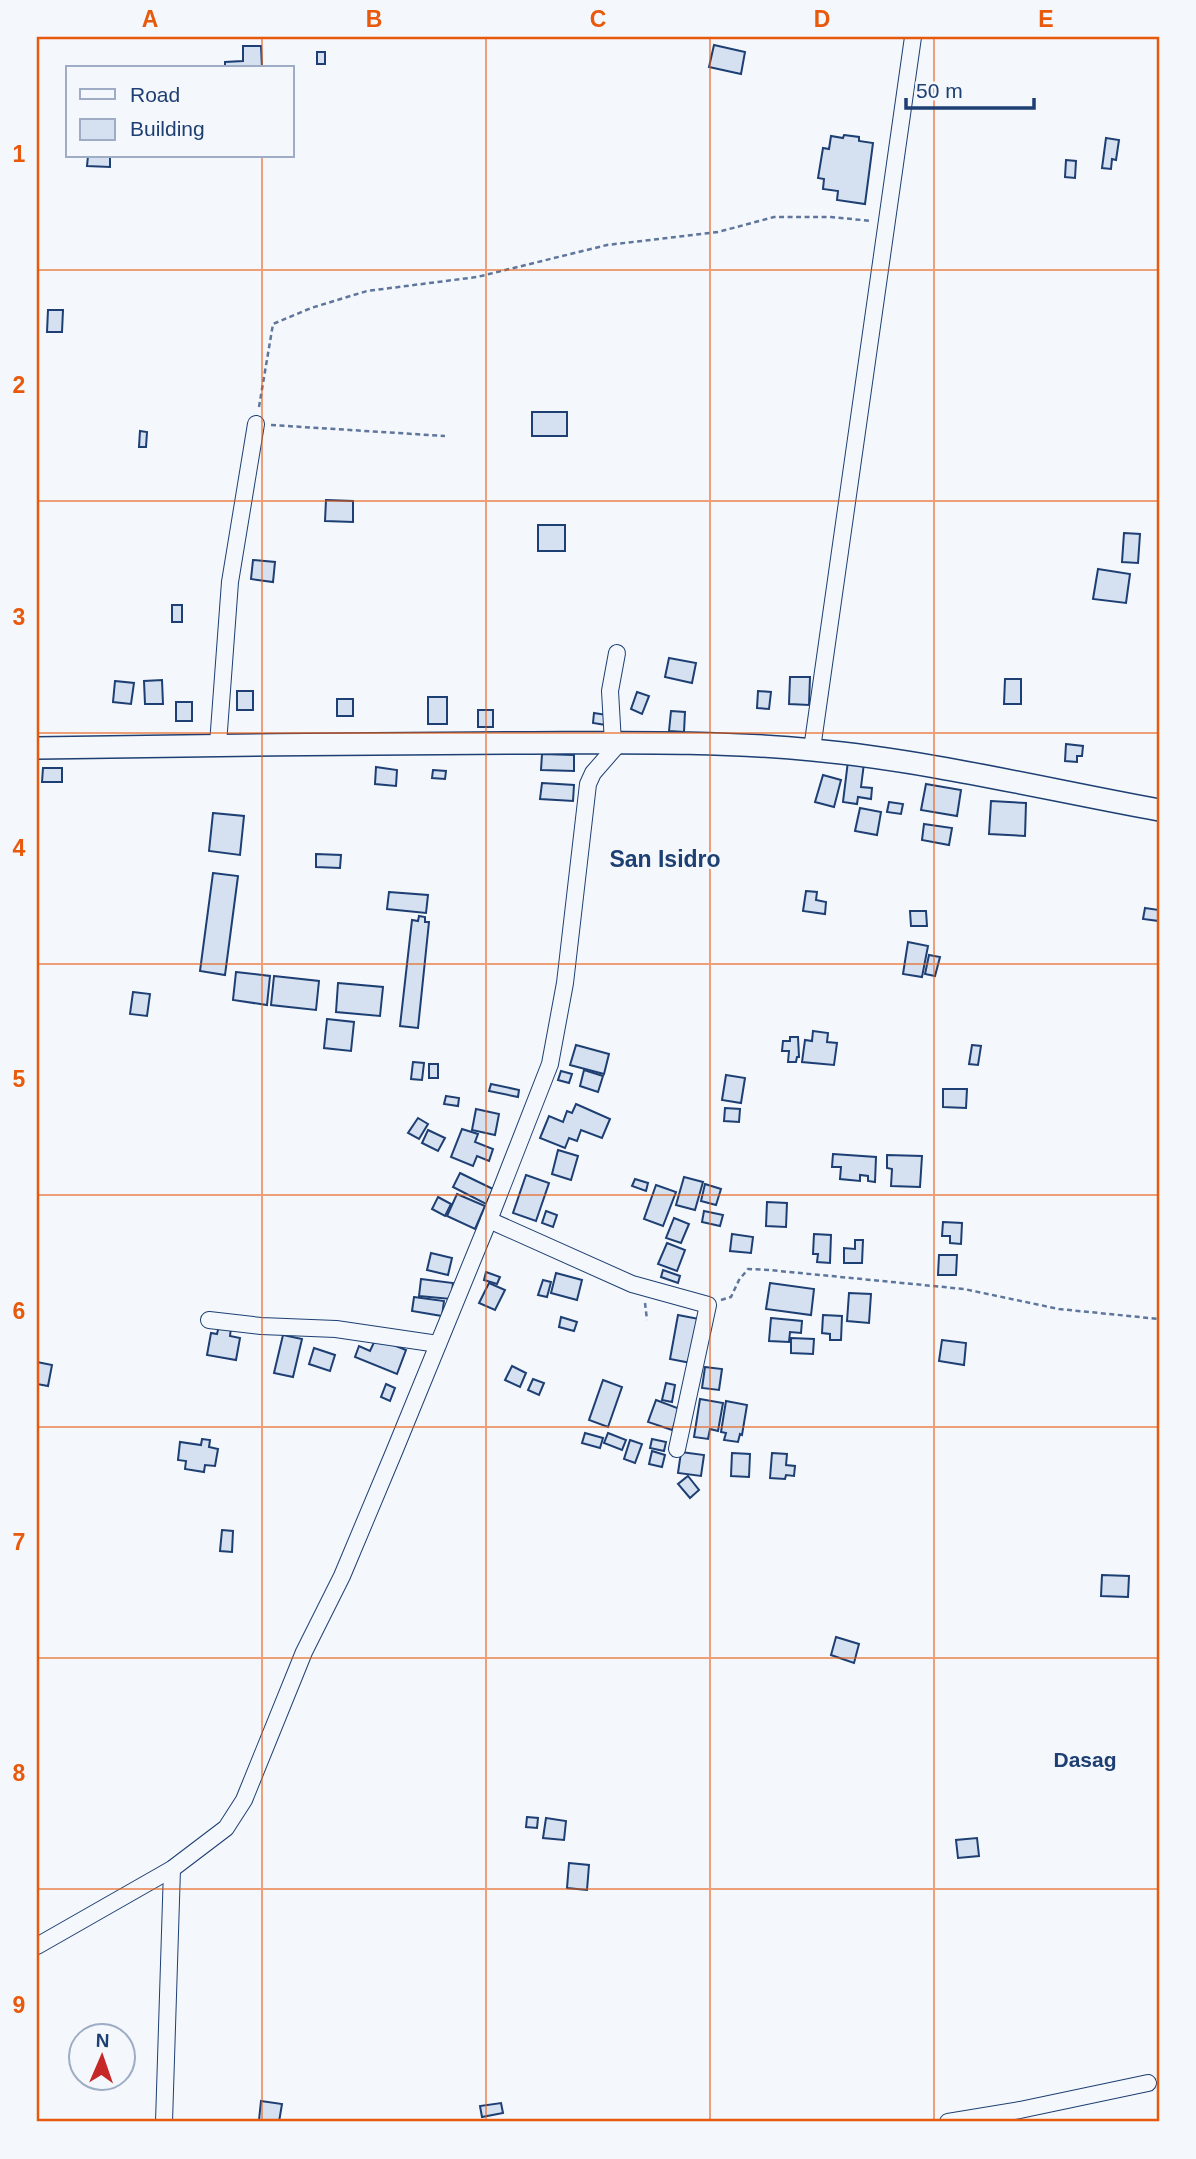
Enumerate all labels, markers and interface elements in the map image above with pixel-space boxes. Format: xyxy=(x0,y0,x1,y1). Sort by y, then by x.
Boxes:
text: A xyxy=(142,6,158,32)
text: B xyxy=(366,6,382,32)
text: C xyxy=(590,6,606,32)
text: D xyxy=(814,6,830,32)
text: E xyxy=(1038,6,1054,32)
legend xyxy=(66,66,294,158)
scale bar xyxy=(906,66,1033,110)
text: 50 m xyxy=(916,79,963,102)
text: Road xyxy=(130,83,180,106)
text: Building xyxy=(130,117,205,140)
text: 1 xyxy=(13,141,26,167)
text: 2 xyxy=(13,372,25,398)
text: 3 xyxy=(13,604,25,630)
text: 4 xyxy=(13,835,26,861)
district label: San Isidro xyxy=(609,846,721,872)
text: 5 xyxy=(13,1066,26,1092)
text: 6 xyxy=(13,1298,25,1324)
text: 7 xyxy=(13,1529,25,1555)
district label: Dasag xyxy=(1053,1748,1117,1771)
text: 8 xyxy=(13,1760,26,1786)
text: 9 xyxy=(13,1992,25,2018)
north arrow xyxy=(66,2022,136,2092)
text: N xyxy=(95,2030,110,2051)

